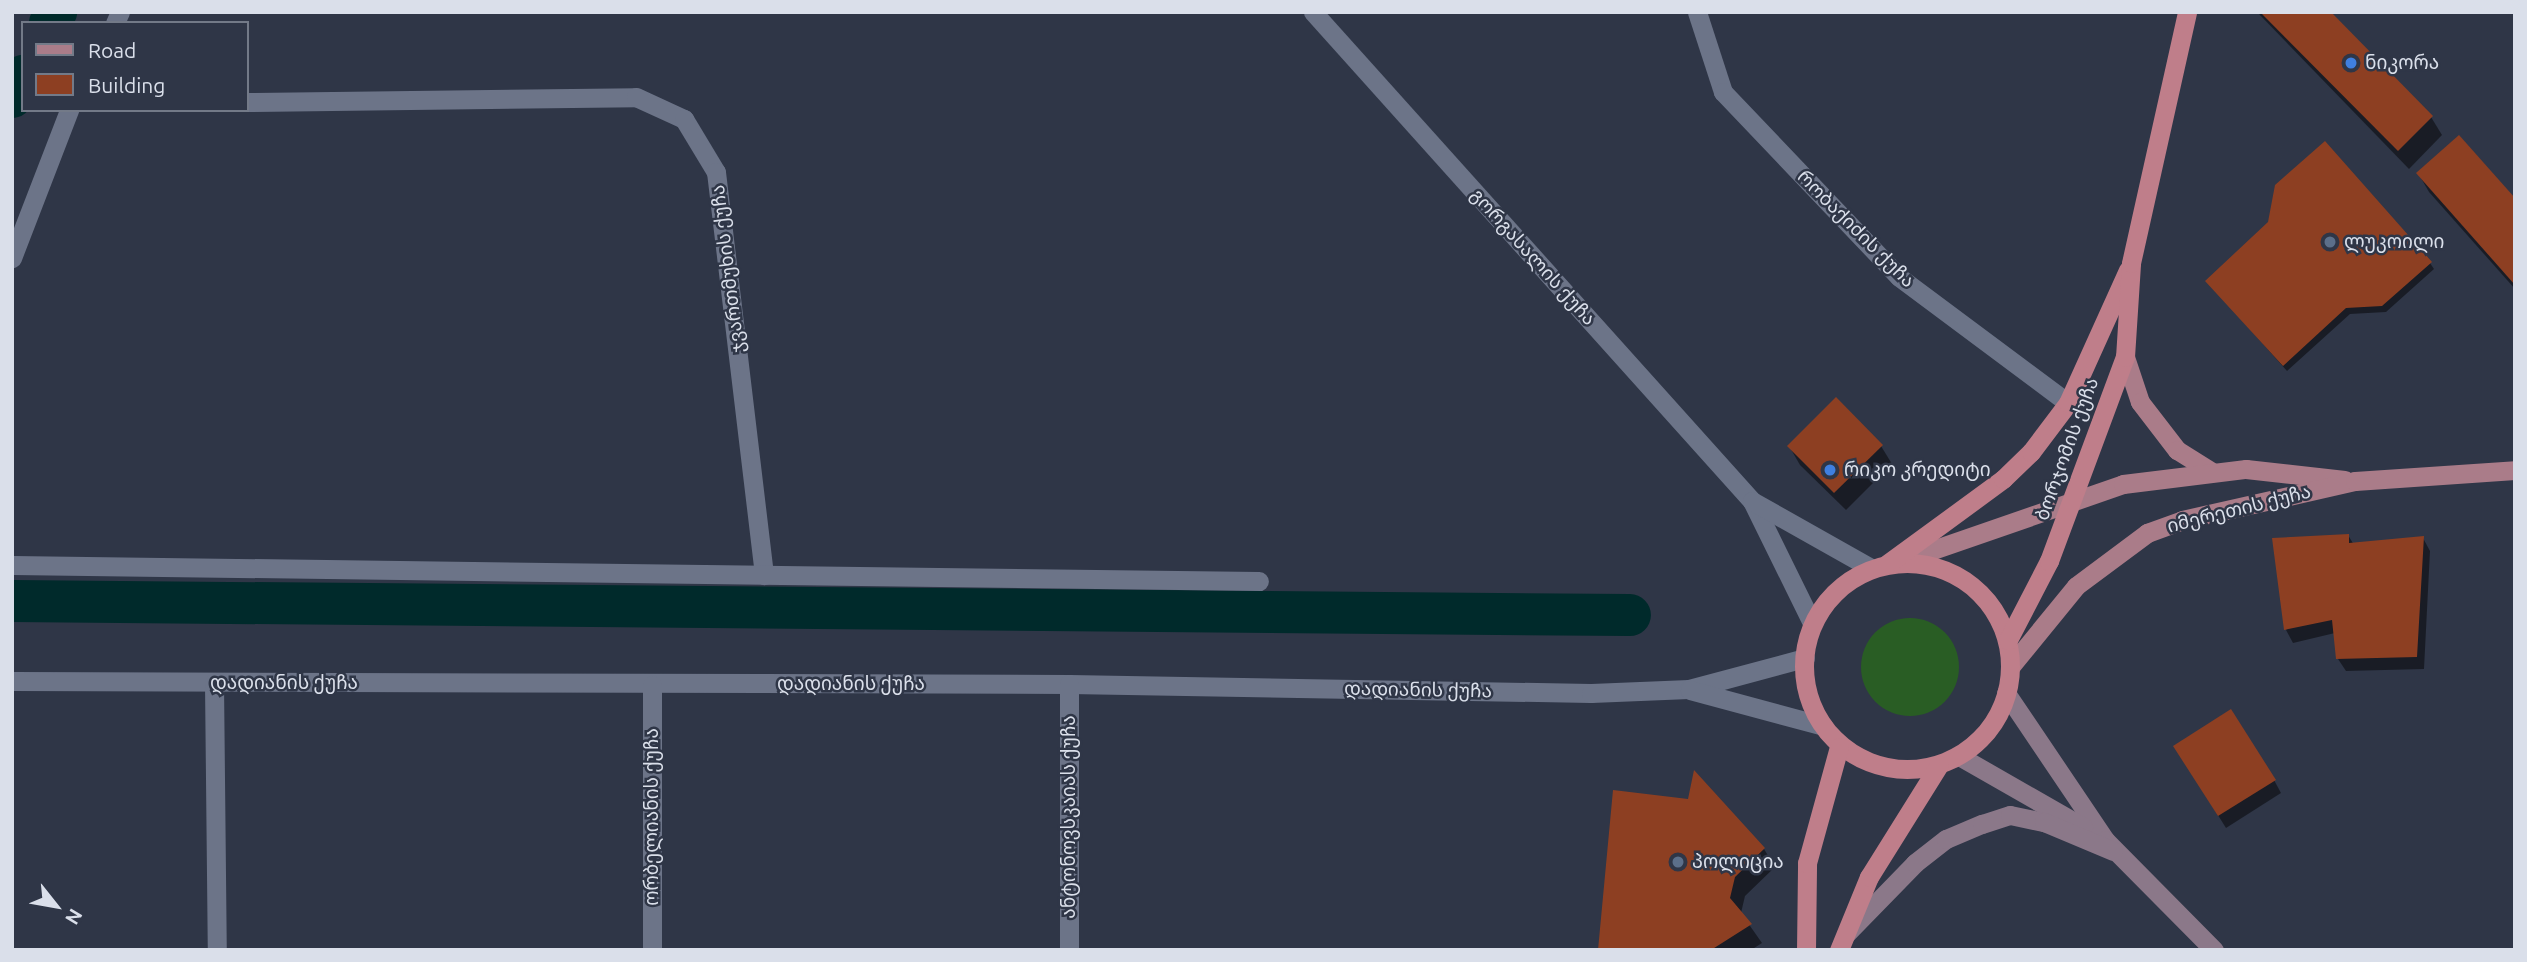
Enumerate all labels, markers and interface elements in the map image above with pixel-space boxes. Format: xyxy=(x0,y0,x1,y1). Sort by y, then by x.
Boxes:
legend xyxy=(21,21,248,112)
text: Road xyxy=(88,38,136,62)
place label: ნიკორა xyxy=(2365,52,2439,74)
marker: ნიკორა xyxy=(2343,55,2359,71)
text: Building xyxy=(88,73,165,97)
street label: რობაქიძის ქუჩა xyxy=(1793,166,1919,292)
street label: ჯვართმუხის ქუჩა xyxy=(706,184,750,354)
street label: გორგასალის ქუჩა xyxy=(1466,184,1600,330)
place label: ლუკოილი xyxy=(2344,231,2445,253)
marker: ლუკოილი xyxy=(2322,234,2338,250)
street label: ბორჯომის ქუჩა xyxy=(2031,374,2103,524)
place label: რიკო კრედიტი xyxy=(1844,459,1991,481)
marker: რიკო კრედიტი xyxy=(1822,462,1838,478)
street label: იმერეთის ქუჩა xyxy=(2165,480,2313,538)
street label: დადიანის ქუჩა xyxy=(210,672,358,694)
street label: დადიანის ქუჩა xyxy=(777,673,925,695)
street label: დადიანის ქუჩა xyxy=(1344,677,1492,703)
street label: ანტონოვსკაიას ქუჩა xyxy=(1058,715,1080,919)
street label: ორბელიანის ქუჩა xyxy=(641,728,663,906)
place label: პოლიცია xyxy=(1692,851,1784,873)
marker: პოლიცია xyxy=(1670,854,1686,870)
north arrow xyxy=(21,871,91,941)
text: N xyxy=(61,905,87,929)

